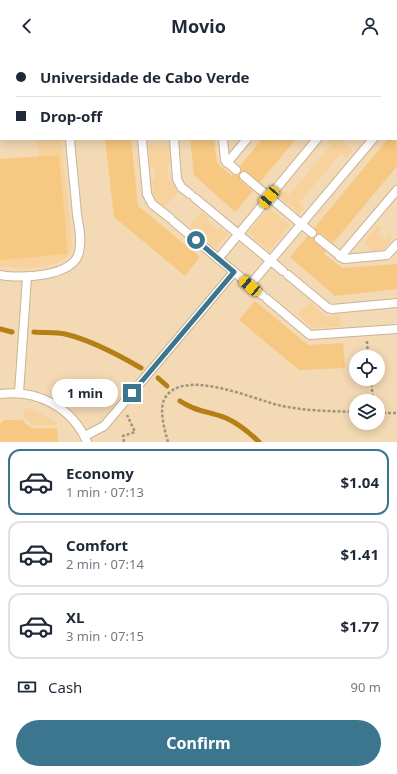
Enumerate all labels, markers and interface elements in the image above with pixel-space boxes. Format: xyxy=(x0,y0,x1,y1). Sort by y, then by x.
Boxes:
text: Movio xyxy=(171,14,226,38)
icon: back xyxy=(16,15,38,37)
icon: person xyxy=(359,15,381,37)
text: Universidade de Cabo Verde xyxy=(40,67,250,87)
text: Drop-off xyxy=(40,106,102,126)
car xyxy=(257,184,281,210)
route start xyxy=(187,231,205,249)
car xyxy=(237,274,263,298)
map controls xyxy=(349,350,385,430)
button: locate xyxy=(349,350,385,386)
callout: 1 min xyxy=(52,379,118,407)
text: 1 min xyxy=(67,384,103,402)
route end xyxy=(123,384,141,402)
button: layers xyxy=(349,394,385,430)
text: Economy xyxy=(66,463,134,483)
icon: car xyxy=(18,464,54,500)
text: $1.04 xyxy=(340,472,379,492)
text: 1 min · 07:13 xyxy=(66,483,144,501)
text: Comfort xyxy=(66,535,128,555)
icon: car xyxy=(18,536,54,572)
text: $1.41 xyxy=(340,544,379,564)
text: 2 min · 07:14 xyxy=(66,555,144,573)
text: XL xyxy=(66,607,84,627)
icon: car xyxy=(18,608,54,644)
text: $1.77 xyxy=(340,616,379,636)
text: 3 min · 07:15 xyxy=(66,627,144,645)
icon: cash xyxy=(16,676,38,698)
text: Cash xyxy=(48,677,82,697)
text: 90 m xyxy=(351,678,381,696)
button: Confirm xyxy=(16,720,381,766)

